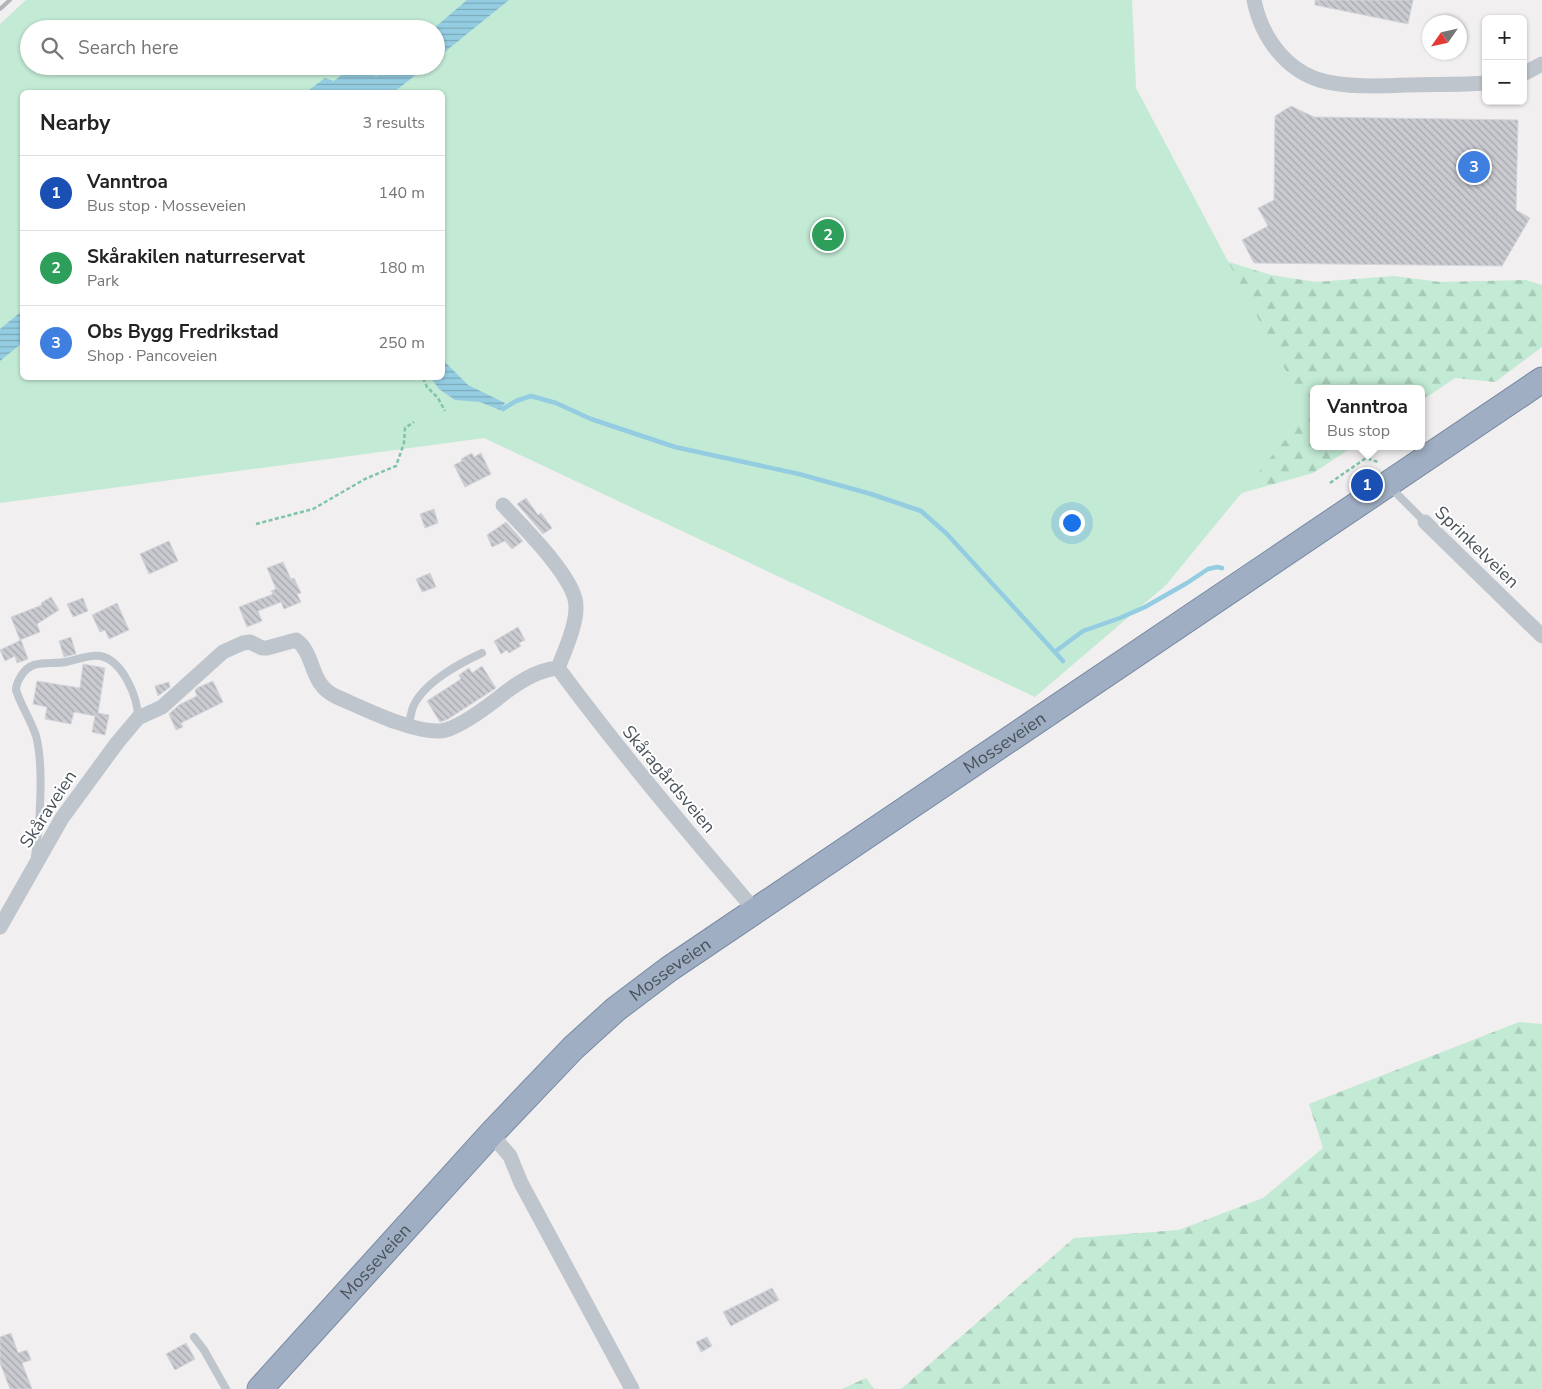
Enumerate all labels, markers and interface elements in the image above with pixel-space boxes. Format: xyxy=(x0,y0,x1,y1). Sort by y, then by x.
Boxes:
north arrow xyxy=(1422,15,1467,60)
map controls xyxy=(1482,15,1527,105)
button: + xyxy=(1482,15,1527,60)
search box xyxy=(20,20,445,75)
icon: search xyxy=(38,34,66,62)
text: Search here xyxy=(78,35,179,61)
button: − xyxy=(1482,60,1527,105)
text: Nearby xyxy=(40,109,110,137)
text: 3 results xyxy=(363,112,425,134)
pin: 3 xyxy=(1458,148,1490,186)
text: Vanntroa xyxy=(87,169,168,195)
text: 1 xyxy=(51,182,61,204)
text: 140 m xyxy=(378,182,425,204)
text: Bus stop · Mosseveien xyxy=(87,195,246,217)
pin: 2 xyxy=(812,216,844,254)
text: Skårakilen naturreservat xyxy=(87,244,305,270)
text: 2 xyxy=(51,257,61,279)
text: 180 m xyxy=(378,257,425,279)
text: Park xyxy=(87,270,119,292)
text: Obs Bygg Fredrikstad xyxy=(87,319,279,345)
text: 3 xyxy=(51,332,61,354)
text: 250 m xyxy=(378,332,425,354)
text: Shop · Pancoveien xyxy=(87,345,217,367)
popup xyxy=(1310,385,1425,450)
text: Vanntroa xyxy=(1327,394,1408,420)
text: Bus stop xyxy=(1327,420,1390,442)
pin: 1 xyxy=(1351,466,1383,504)
street label: Sprinkelveien xyxy=(1430,501,1524,593)
your location xyxy=(1059,510,1085,536)
street label: Mosseveien xyxy=(958,706,1051,779)
street label: Skåragårdsveien xyxy=(617,720,721,838)
street label: Skåraveien xyxy=(14,766,82,852)
street label: Mosseveien xyxy=(624,932,716,1007)
street label: Mosseveien xyxy=(335,1218,416,1305)

